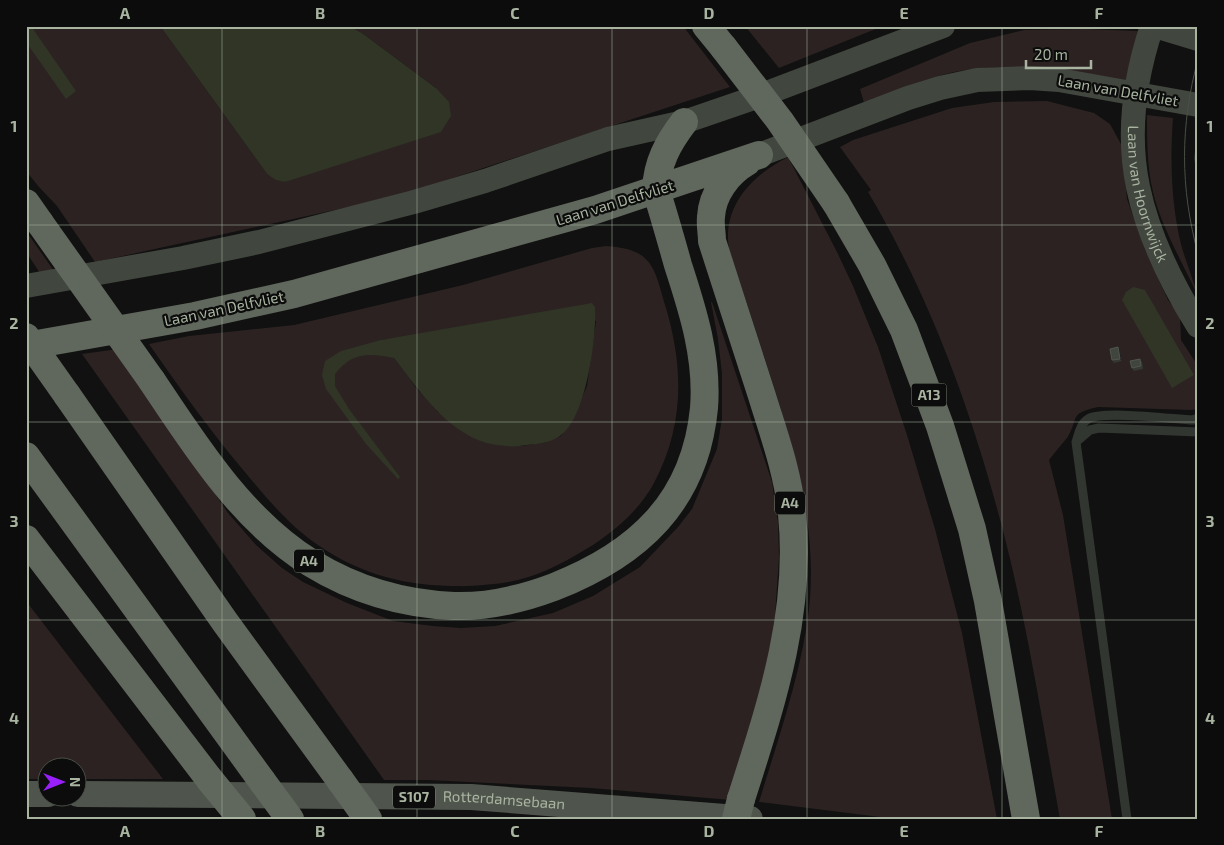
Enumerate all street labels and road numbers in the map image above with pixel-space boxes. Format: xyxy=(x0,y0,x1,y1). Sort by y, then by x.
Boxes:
street label: Laan van Delfvliet xyxy=(1056,71,1180,110)
street label: Laan van Hoornwijck xyxy=(1125,125,1173,265)
street label: Laan van Delfvliet xyxy=(554,176,676,228)
street label: Laan van Delfvliet xyxy=(162,286,286,330)
road number: A13 xyxy=(912,384,946,406)
road number: A4 xyxy=(775,492,805,514)
road number: A4 xyxy=(294,550,324,572)
road number: S107 xyxy=(393,786,435,809)
street label: Rotterdamsebaan xyxy=(443,787,566,812)

